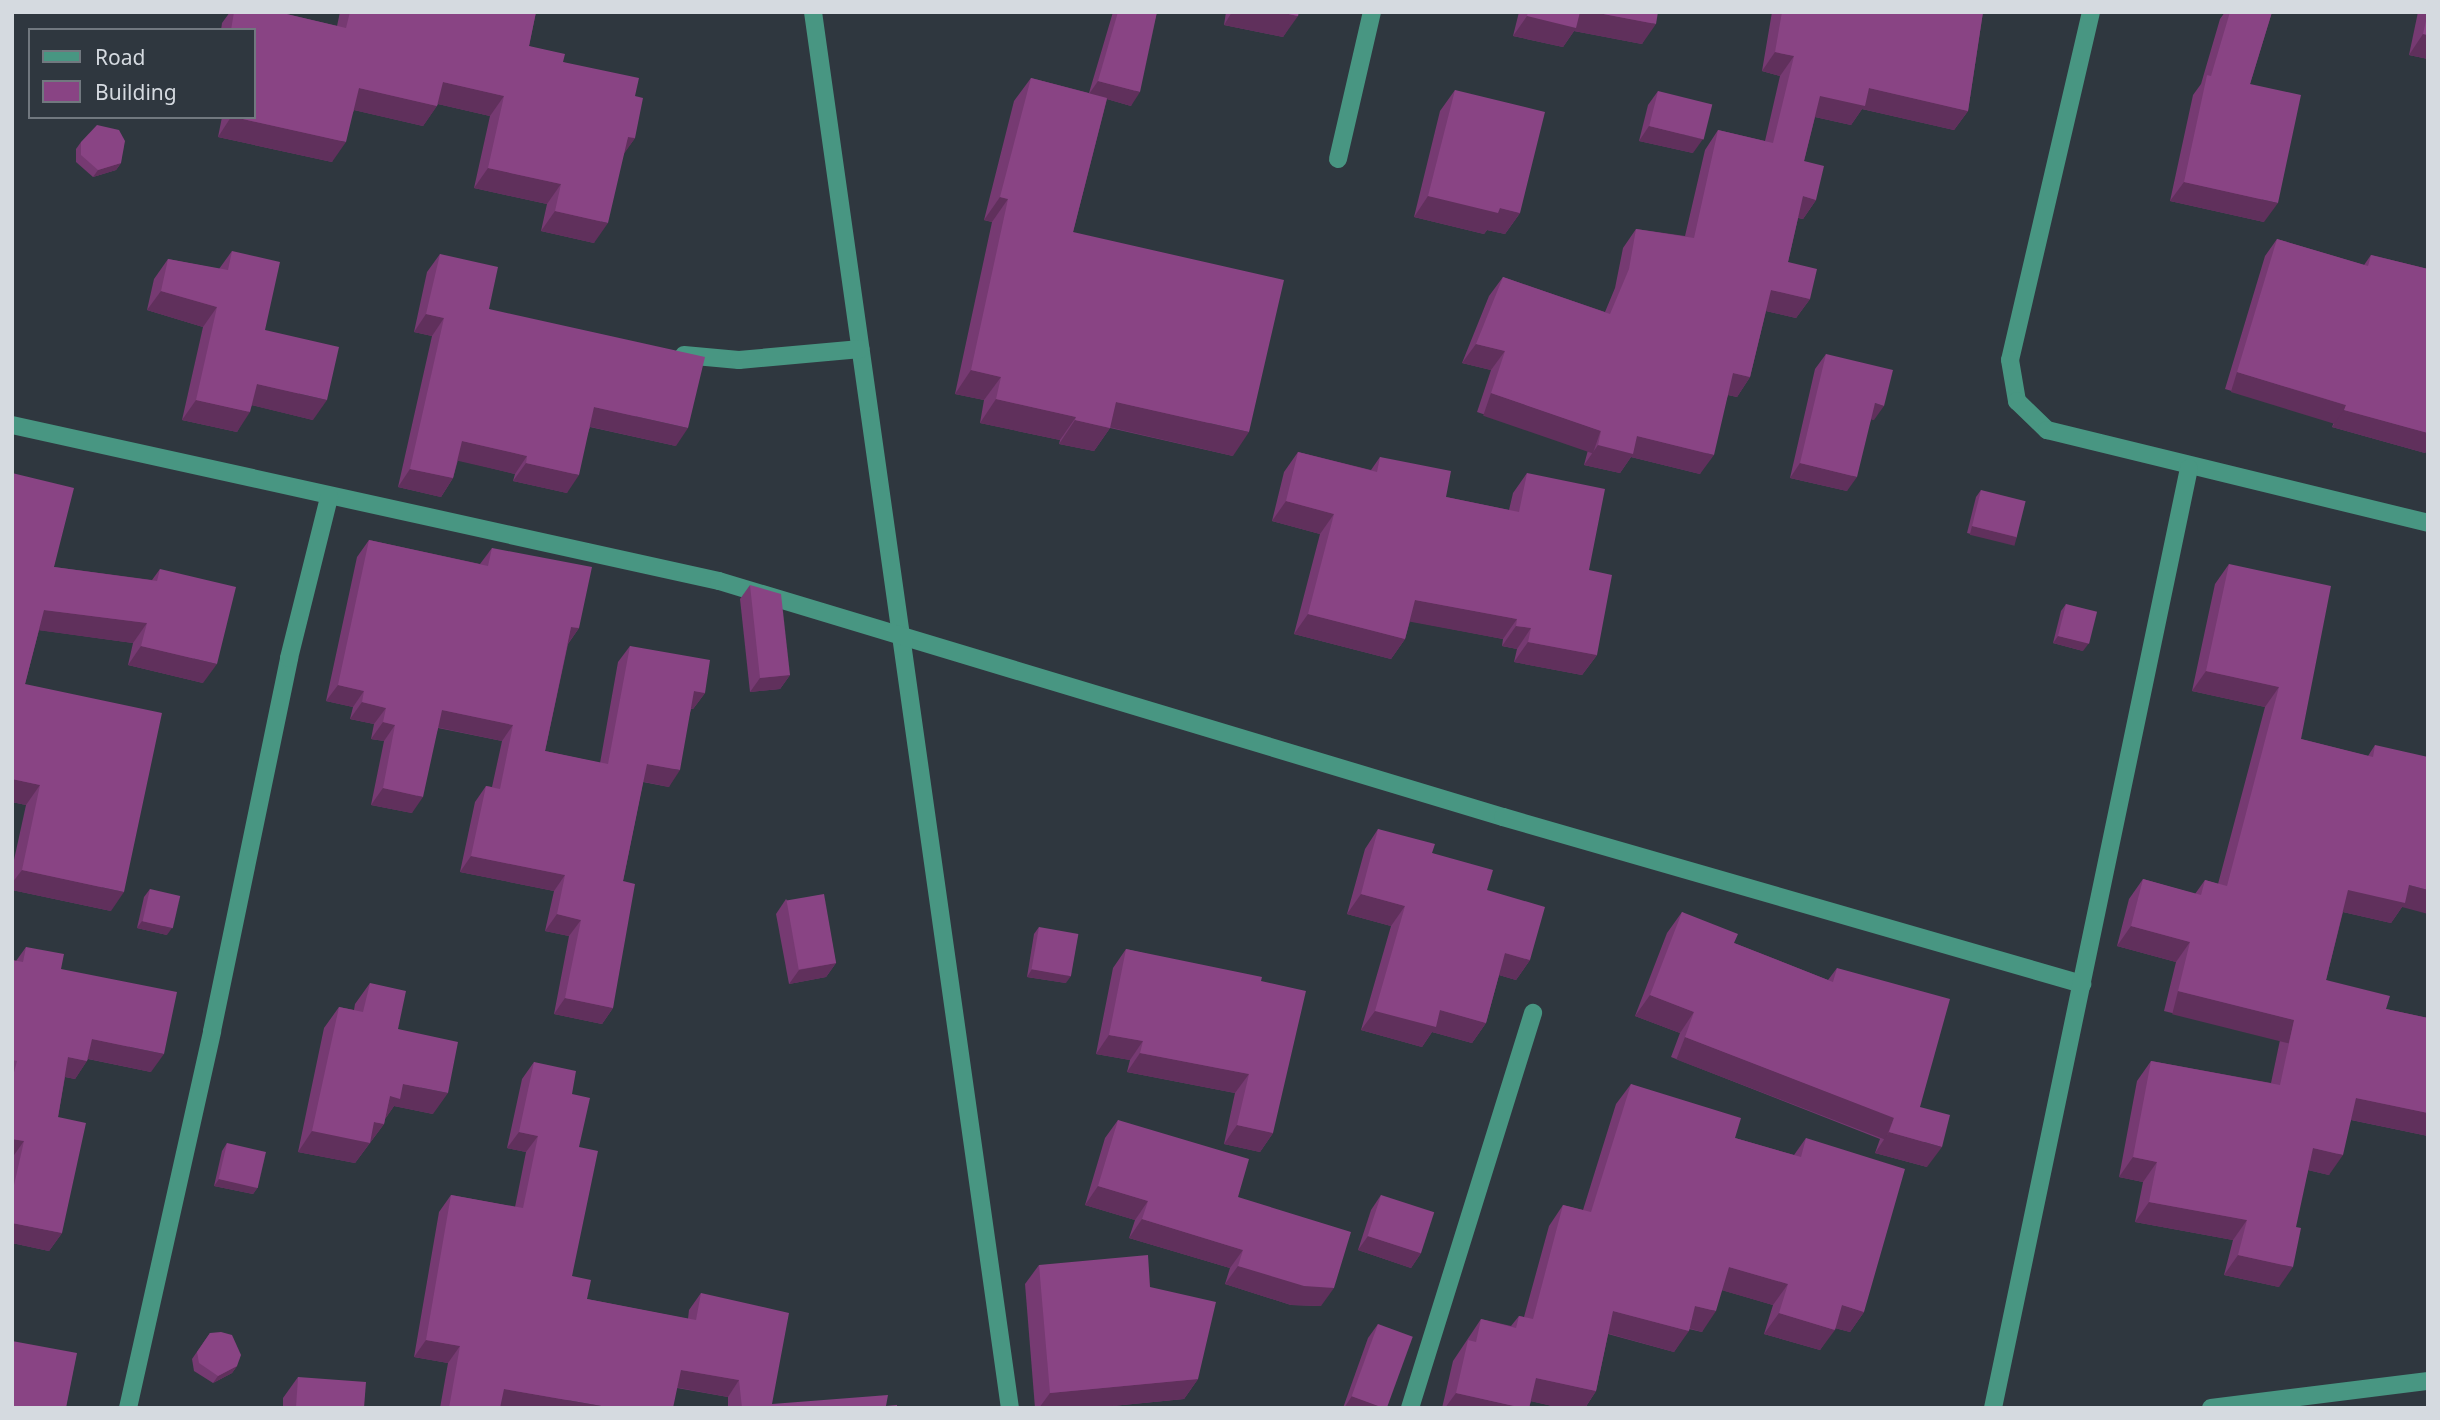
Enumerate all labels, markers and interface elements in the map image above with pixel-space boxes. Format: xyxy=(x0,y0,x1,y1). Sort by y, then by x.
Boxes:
legend xyxy=(28,28,256,119)
text: Road xyxy=(95,43,145,71)
text: Building xyxy=(95,78,177,106)

